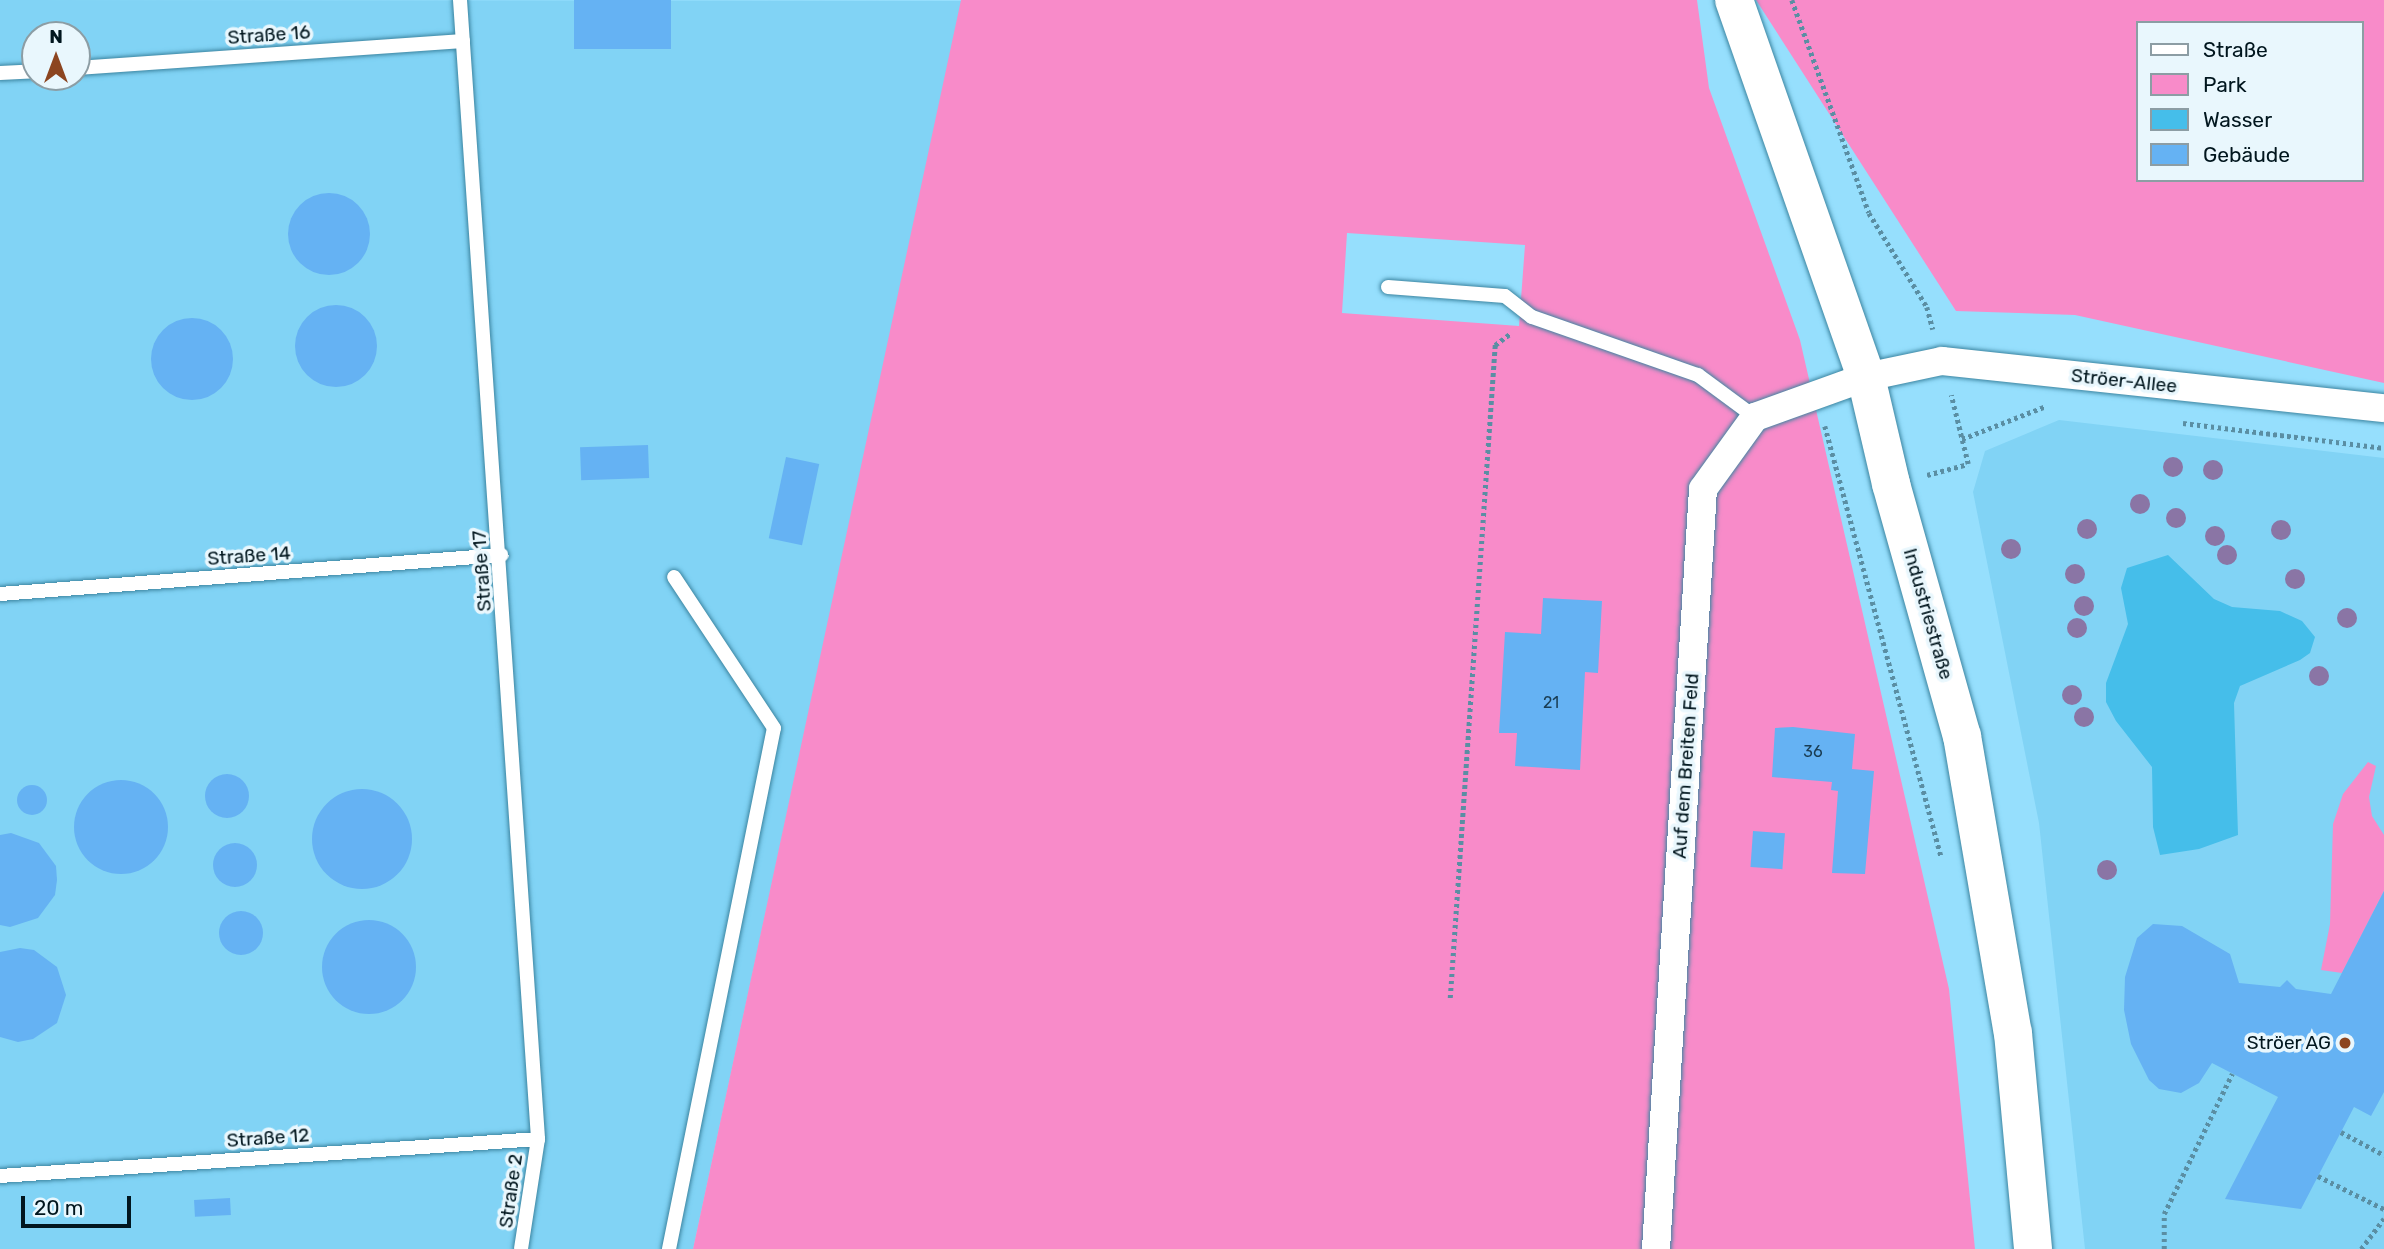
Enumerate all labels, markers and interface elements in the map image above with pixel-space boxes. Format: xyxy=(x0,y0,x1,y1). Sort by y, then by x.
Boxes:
north arrow xyxy=(21,21,91,91)
street label: Straße 16 xyxy=(227,21,311,49)
legend xyxy=(2136,21,2363,182)
text: N xyxy=(49,25,63,48)
text: Straße xyxy=(2203,37,2268,62)
text: Park xyxy=(2203,72,2247,97)
text: Wasser xyxy=(2203,107,2272,132)
text: Gebäude xyxy=(2203,142,2290,167)
street label: Ströer-Allee xyxy=(2070,364,2178,398)
street label: Straße 17 xyxy=(468,530,496,612)
street label: Straße 14 xyxy=(207,542,291,570)
street label: Industriestraße xyxy=(1898,546,1958,682)
street label: Auf dem Breiten Feld xyxy=(1668,672,1704,860)
house number: 21 xyxy=(1543,693,1559,713)
house number: 36 xyxy=(1803,742,1823,762)
place label: Ströer AG xyxy=(2246,1032,2331,1054)
marker: Ströer AG xyxy=(2337,1035,2353,1051)
street label: Straße 12 xyxy=(226,1124,310,1152)
street label: Straße 2 xyxy=(495,1153,527,1229)
scale bar xyxy=(24,1182,135,1226)
text: 20 m xyxy=(34,1195,83,1220)

